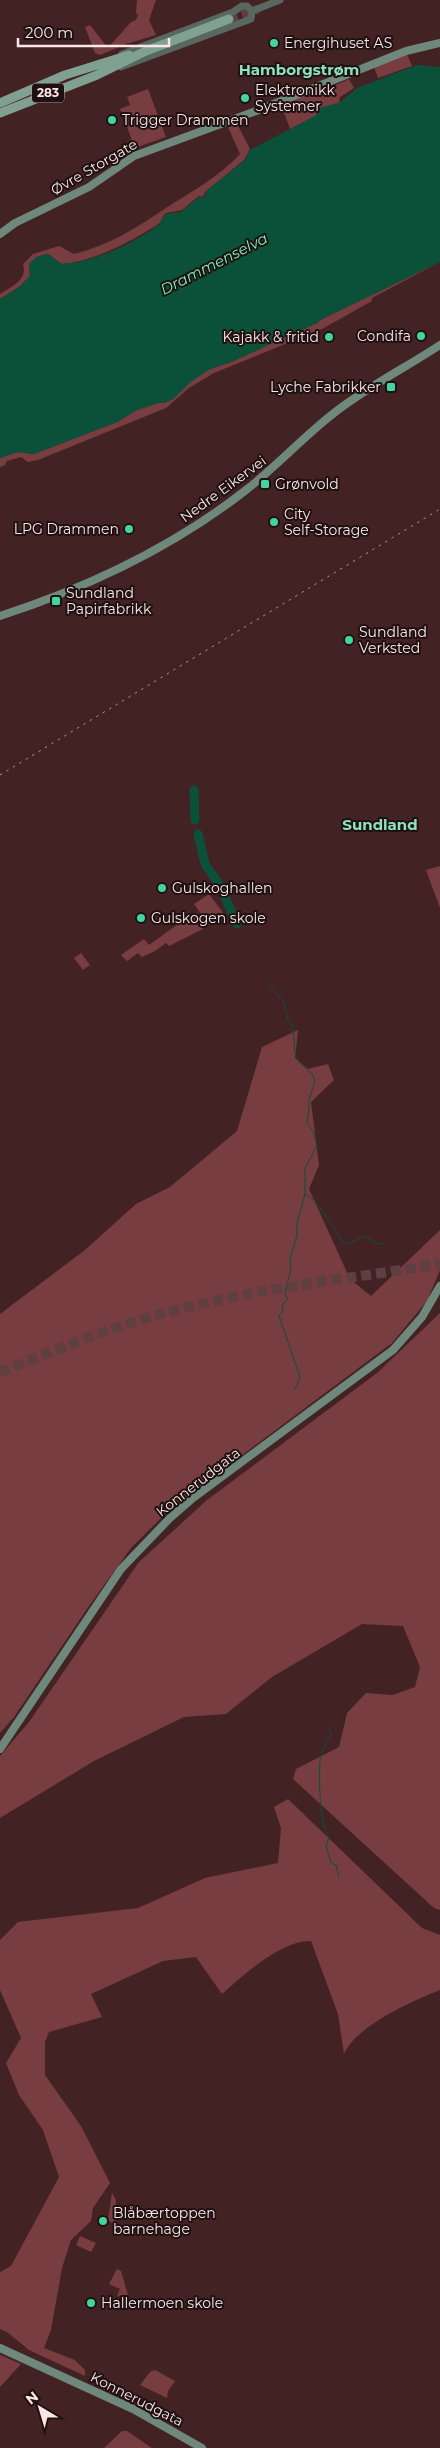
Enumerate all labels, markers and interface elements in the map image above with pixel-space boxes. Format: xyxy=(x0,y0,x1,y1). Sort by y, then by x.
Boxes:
scale bar xyxy=(18,15,169,47)
text: 200 m xyxy=(25,23,73,42)
place label: Energihuset AS xyxy=(284,34,392,52)
marker: Energihuset AS xyxy=(268,37,280,49)
district label: Hamborgstrøm xyxy=(239,60,359,79)
place label: Elektronikk Systemer xyxy=(255,81,335,115)
road number: 283 xyxy=(32,84,64,102)
marker: Elektronikk Systemer xyxy=(239,92,251,104)
place label: Trigger Drammen xyxy=(122,111,249,129)
marker: Trigger Drammen xyxy=(106,114,118,126)
street label: Øvre Storgate xyxy=(48,135,140,199)
water label: Drammenselva xyxy=(157,228,271,299)
place label: Condifa xyxy=(357,327,411,345)
place label: Kajakk & fritid xyxy=(223,328,319,346)
marker: Condifa xyxy=(415,330,427,342)
marker: Kajakk & fritid xyxy=(323,331,335,343)
place label: Lyche Fabrikker xyxy=(270,378,381,396)
marker: Lyche Fabrikker xyxy=(385,381,397,393)
street label: Nedre Eikervei xyxy=(176,452,270,526)
place label: Grønvold xyxy=(275,475,339,493)
marker: Grønvold xyxy=(259,478,271,490)
place label: City Self-Storage xyxy=(284,505,369,539)
marker: City Self-Storage xyxy=(268,516,280,528)
place label: LPG Drammen xyxy=(14,520,119,538)
marker: LPG Drammen xyxy=(123,523,135,535)
place label: Sundland Papirfabrikk xyxy=(66,584,152,618)
marker: Sundland Papirfabrikk xyxy=(50,595,62,607)
place label: Sundland Verksted xyxy=(359,623,427,657)
marker: Sundland Verksted xyxy=(343,634,355,646)
district label: Sundland xyxy=(342,815,418,834)
place label: Gulskoghallen xyxy=(172,879,272,897)
marker: Gulskoghallen xyxy=(156,882,168,894)
place label: Gulskogen skole xyxy=(151,909,266,927)
marker: Gulskogen skole xyxy=(135,912,147,924)
street label: Konnerudgata xyxy=(152,1444,244,1520)
place label: Blåbærtoppen barnehage xyxy=(113,2204,216,2238)
marker: Blåbærtoppen barnehage xyxy=(97,2215,109,2227)
place label: Hallermoen skole xyxy=(101,2294,223,2312)
marker: Hallermoen skole xyxy=(85,2297,97,2309)
street label: Konnerudgata xyxy=(88,2368,186,2430)
north arrow xyxy=(15,2383,65,2433)
text: N xyxy=(22,2387,42,2408)

